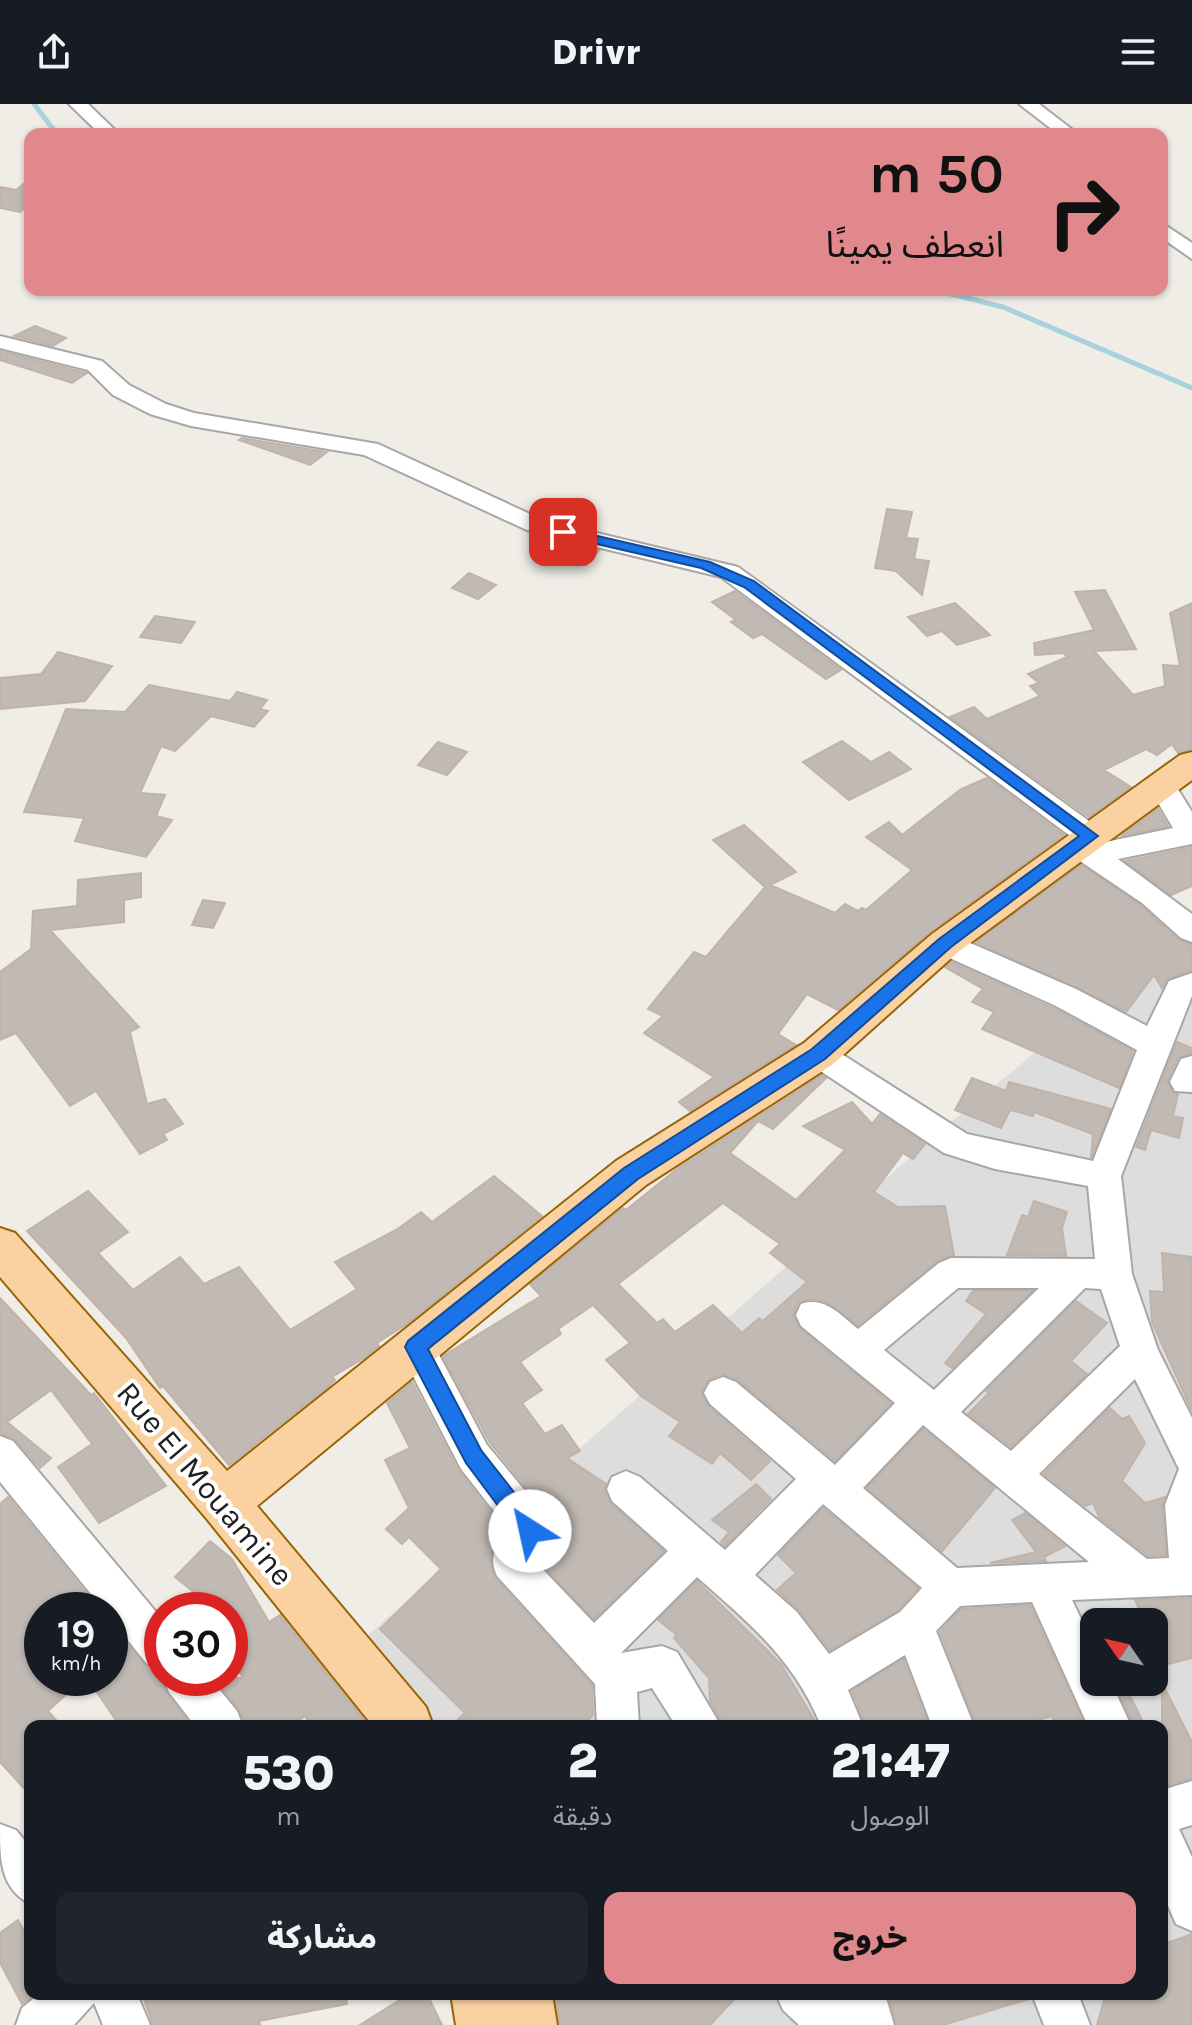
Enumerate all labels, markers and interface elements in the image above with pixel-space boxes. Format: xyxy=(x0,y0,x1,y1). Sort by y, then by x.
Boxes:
icon: share xyxy=(32,30,76,74)
icon: menu xyxy=(1116,30,1160,74)
text: Drivr xyxy=(552,31,640,73)
text: 50 m xyxy=(869,141,1004,206)
icon: right xyxy=(1032,160,1136,264)
text: انعطف يمينًا xyxy=(826,224,1004,266)
pin xyxy=(529,498,597,566)
icon: arrive xyxy=(541,510,585,554)
street label: Rue El Mouamine xyxy=(109,1375,301,1593)
position arrow xyxy=(488,1489,572,1573)
speed limit sign: 30 xyxy=(144,1592,248,1696)
north arrow xyxy=(1080,1608,1168,1696)
map controls xyxy=(1080,1608,1168,1696)
text: 19 xyxy=(57,1610,95,1657)
text: km/h xyxy=(51,1652,101,1675)
text: 2 xyxy=(567,1733,598,1789)
text: 21:47 xyxy=(830,1733,950,1789)
text: 530 xyxy=(242,1745,335,1801)
text: m xyxy=(276,1801,301,1832)
text: دقيقة xyxy=(553,1801,612,1832)
text: الوصول xyxy=(851,1801,930,1832)
button: مشاركة xyxy=(56,1892,588,1984)
button: خروج xyxy=(604,1892,1136,1984)

